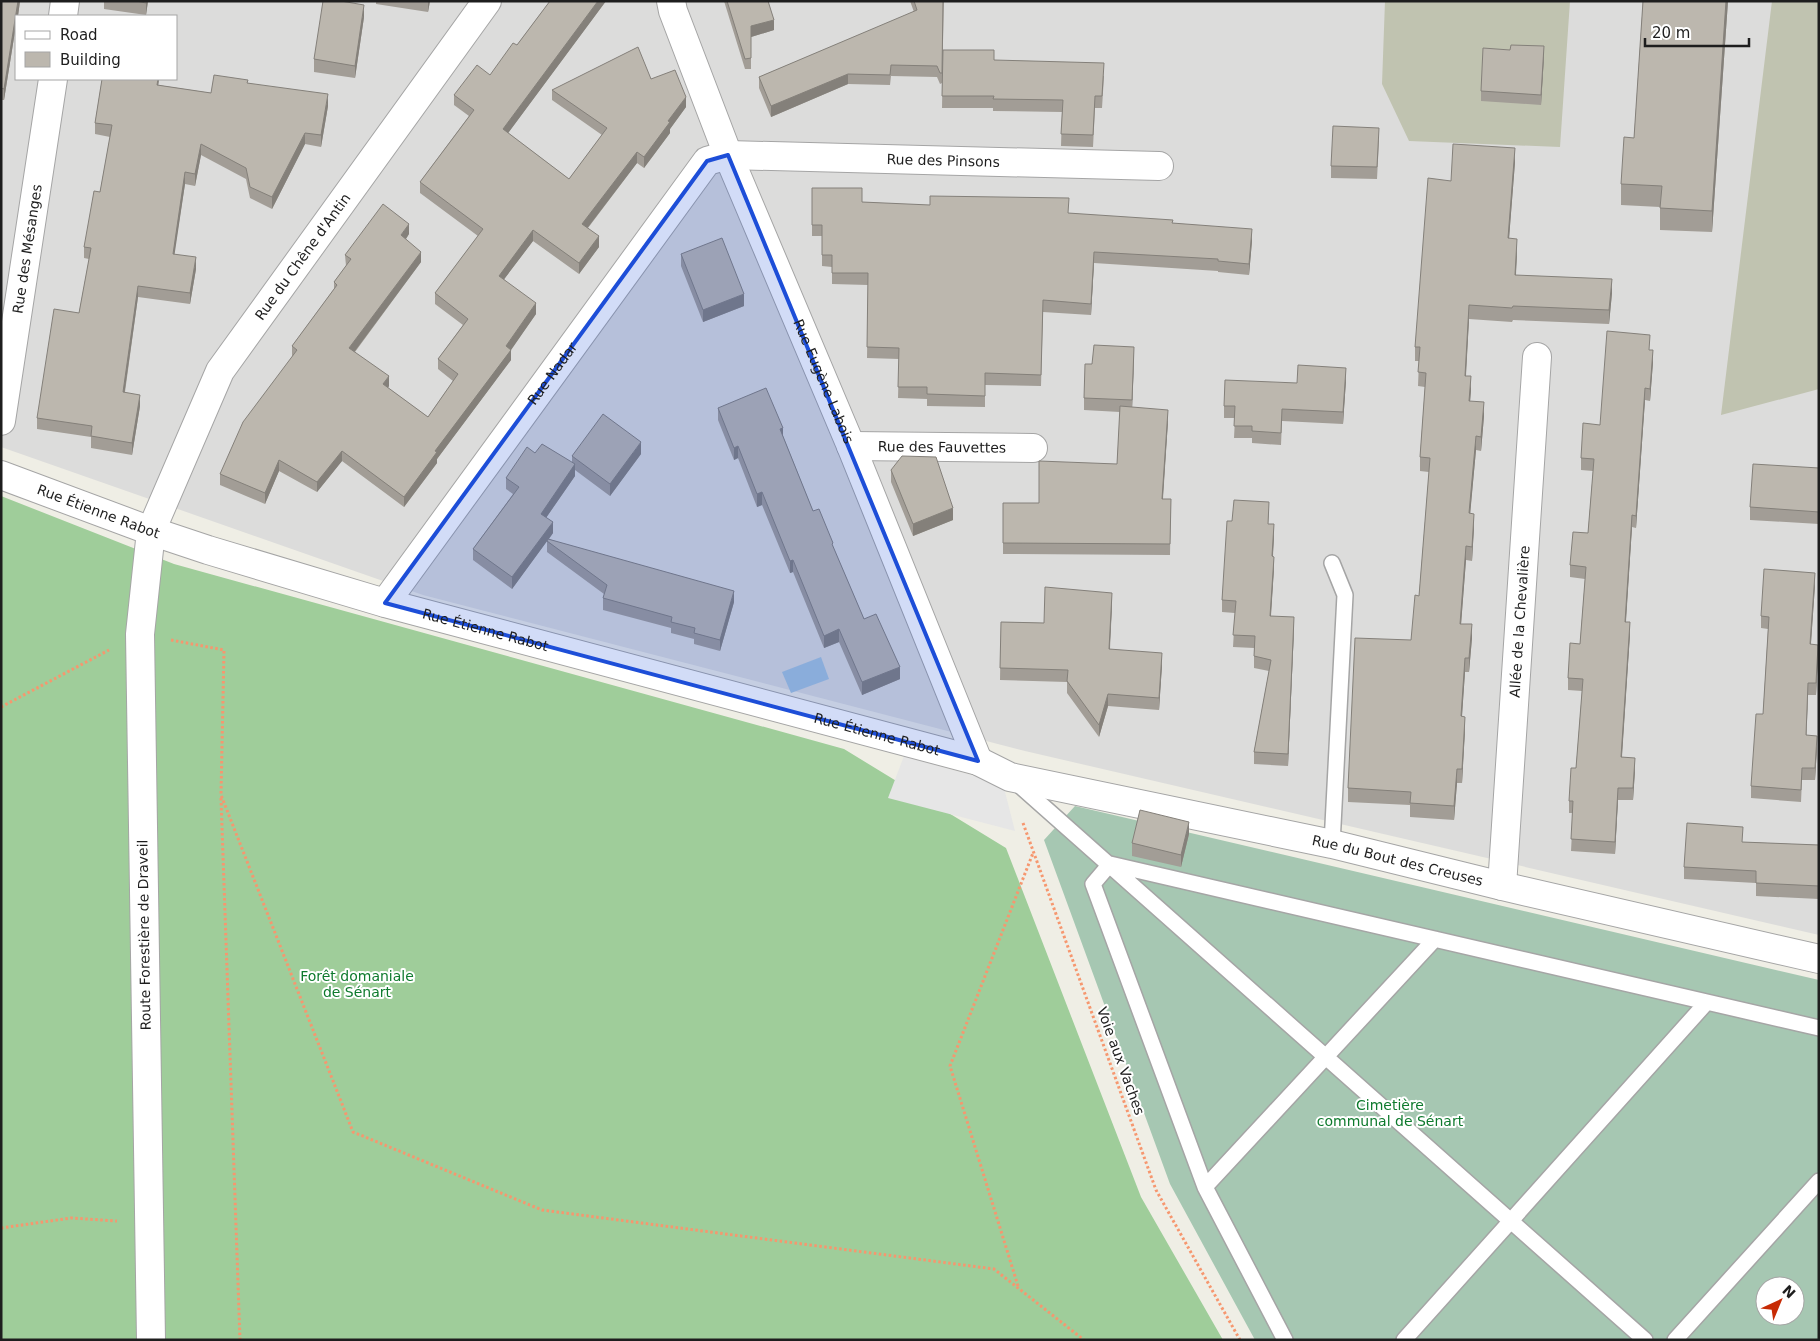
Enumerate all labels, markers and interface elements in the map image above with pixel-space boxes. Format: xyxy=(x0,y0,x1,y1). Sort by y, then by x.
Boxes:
legend xyxy=(15,15,178,80)
scale bar xyxy=(1645,15,1749,47)
text: 20 m xyxy=(1652,24,1690,42)
text: Road xyxy=(60,26,98,44)
text: Building xyxy=(60,51,121,69)
street label: Rue des Pinsons xyxy=(886,151,1000,170)
street label: Rue des Mésanges xyxy=(9,183,45,315)
street label: Rue du Chêne d'Antin xyxy=(252,190,354,323)
street label: Rue Eugène Labois xyxy=(790,317,857,446)
street label: Rue Nadar xyxy=(524,339,580,408)
street label: Rue des Fauvettes xyxy=(878,438,1006,456)
street label: Rue Étienne Rabot xyxy=(35,481,162,542)
street label: Allée de la Chevalière xyxy=(1506,545,1533,698)
street label: Rue Étienne Rabot xyxy=(421,605,551,654)
street label: Rue Étienne Rabot xyxy=(812,710,942,759)
street label: Rue du Bout des Creuses xyxy=(1311,832,1485,889)
street label: Route Forestière de Draveil xyxy=(134,839,154,1031)
park label: Forêt domaniale de Sénart xyxy=(300,968,414,1000)
street label: Voie aux Vaches xyxy=(1094,1005,1148,1117)
park label: Cimetière communal de Sénart xyxy=(1317,1097,1464,1129)
north arrow xyxy=(1755,1276,1805,1326)
text: N xyxy=(1779,1282,1799,1301)

